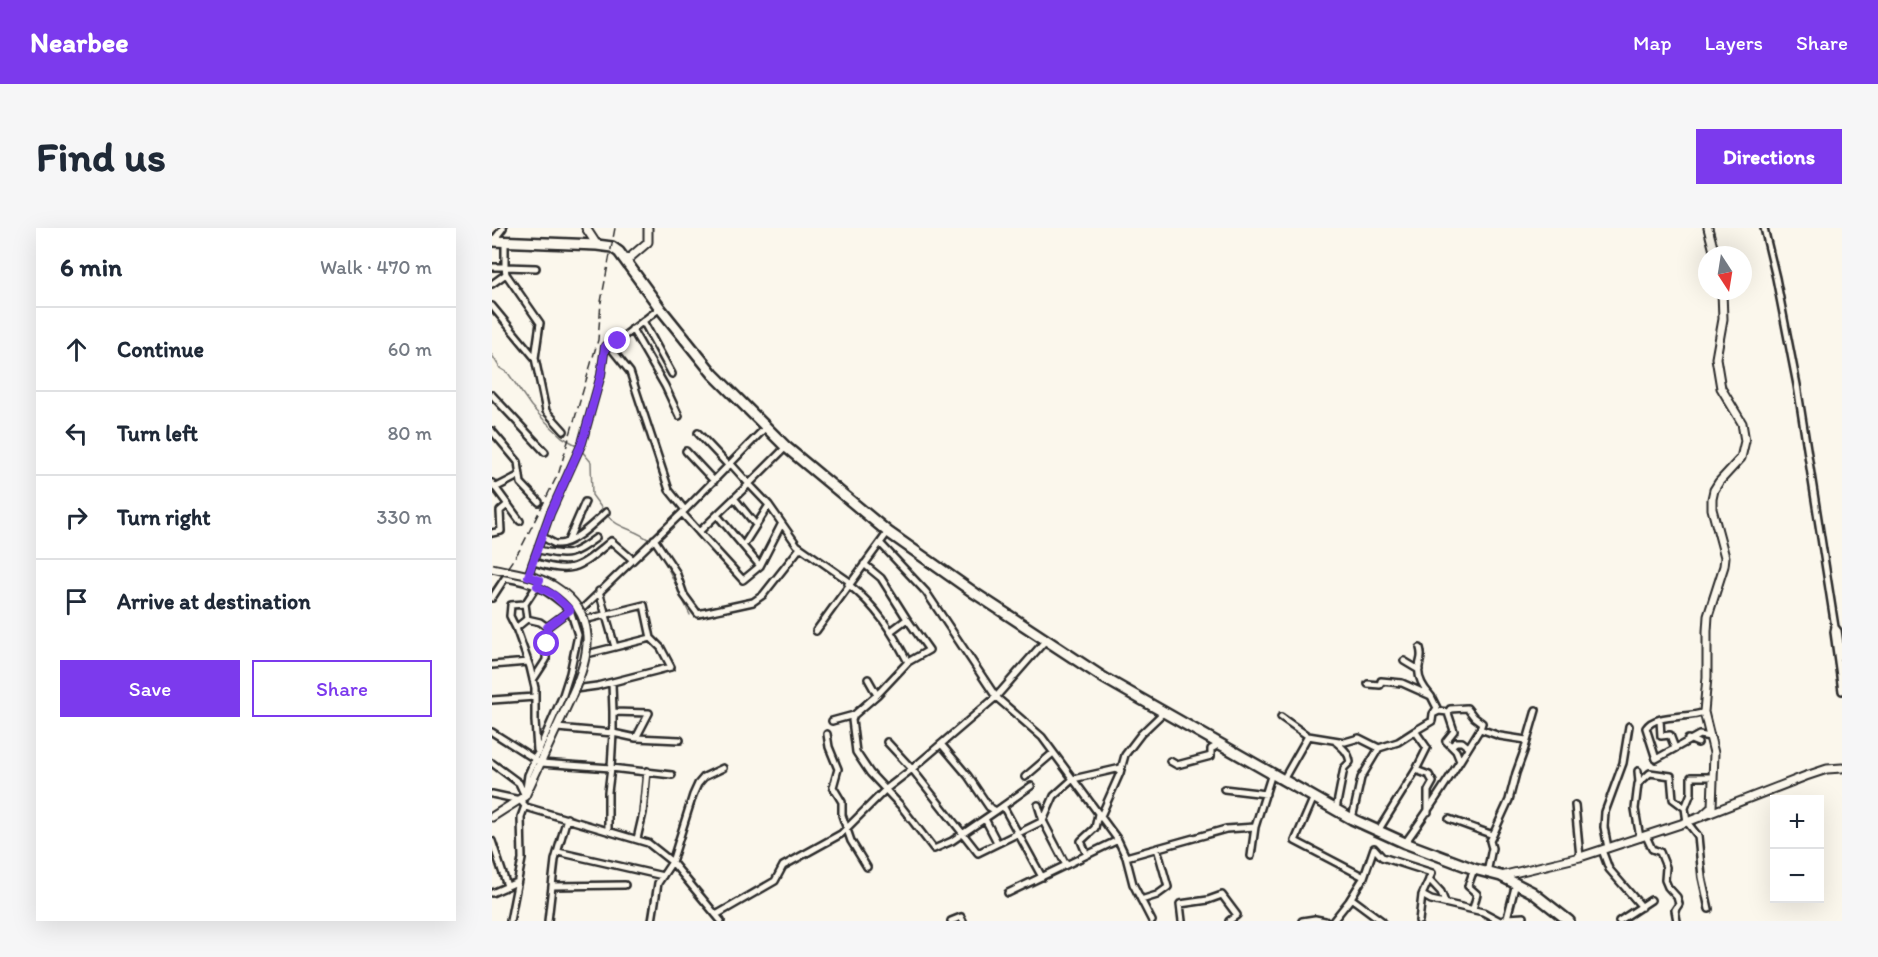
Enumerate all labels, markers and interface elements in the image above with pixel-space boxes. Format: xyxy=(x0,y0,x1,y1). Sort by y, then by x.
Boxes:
text: Nearbee xyxy=(30,25,129,59)
text: Map xyxy=(1633,30,1672,55)
text: Layers xyxy=(1705,30,1763,55)
text: Share xyxy=(1796,30,1848,55)
button: Directions xyxy=(1696,129,1842,184)
text: Find us xyxy=(36,131,166,182)
north arrow xyxy=(1698,246,1752,300)
text: 6 min xyxy=(60,251,122,283)
text: Walk · 470 m xyxy=(320,255,432,279)
route end xyxy=(604,327,630,353)
icon: ahead xyxy=(60,333,93,366)
text: Continue xyxy=(117,336,204,363)
text: 60 m xyxy=(388,337,432,361)
icon: left xyxy=(60,417,93,450)
text: Turn left xyxy=(117,420,198,447)
text: 80 m xyxy=(387,421,432,445)
icon: right xyxy=(60,501,93,534)
text: Turn right xyxy=(117,504,211,531)
text: 330 m xyxy=(377,505,432,529)
icon: arrive xyxy=(60,585,93,618)
text: Arrive at destination xyxy=(117,588,311,615)
route start xyxy=(533,630,559,656)
button: Save xyxy=(60,660,240,717)
button: Share xyxy=(252,660,432,717)
map controls xyxy=(1770,795,1824,903)
button: + xyxy=(1770,795,1824,849)
button: − xyxy=(1770,849,1824,903)

